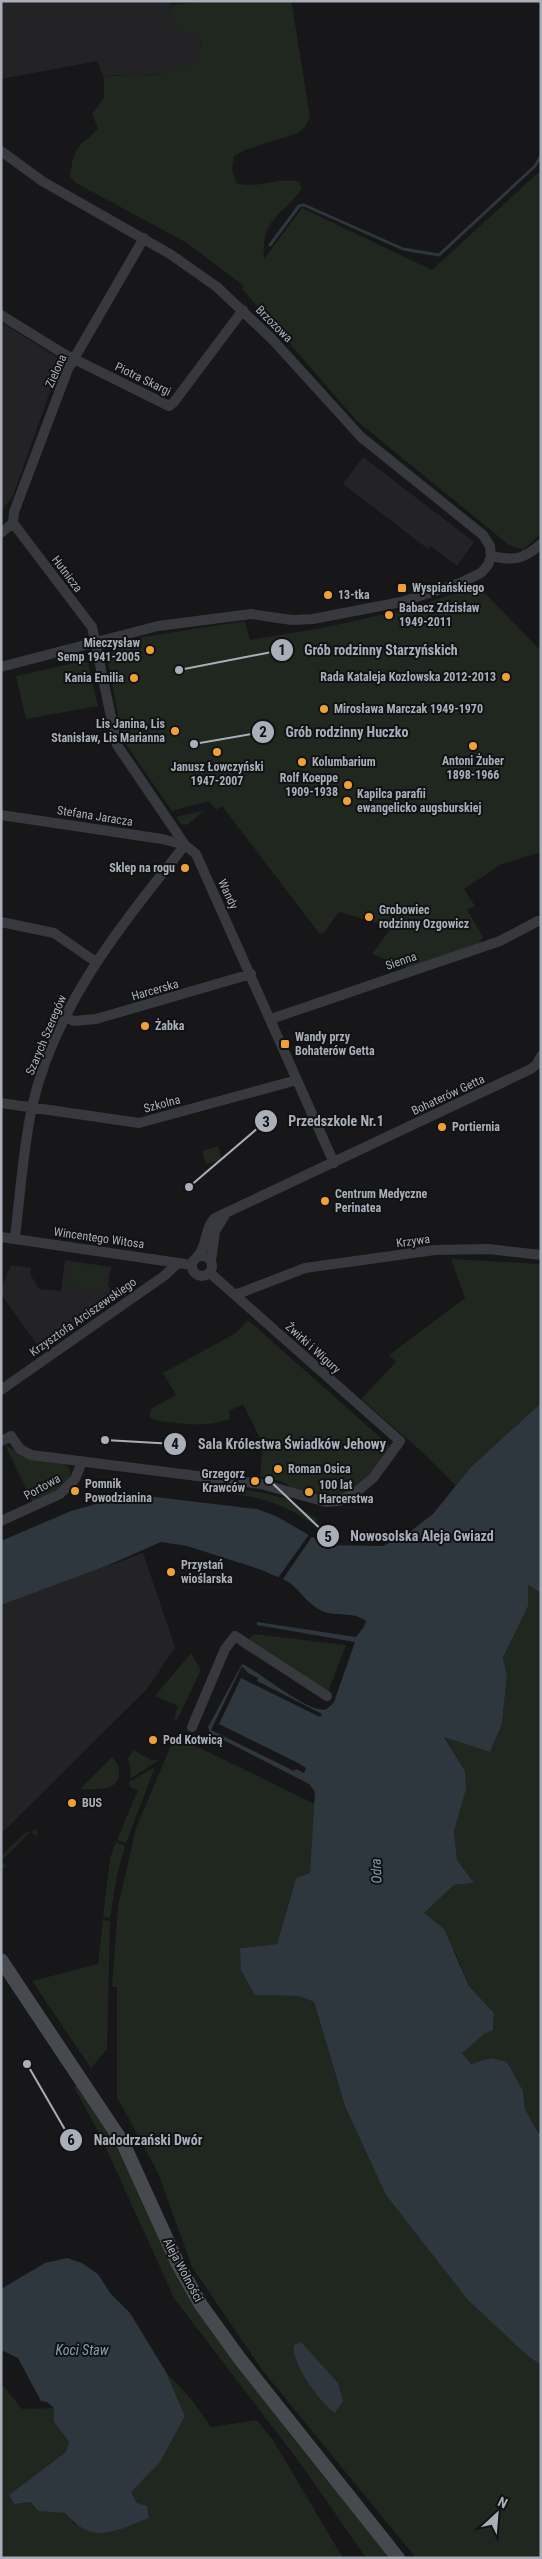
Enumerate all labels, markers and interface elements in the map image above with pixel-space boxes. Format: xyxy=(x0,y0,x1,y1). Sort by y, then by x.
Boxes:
street label: Brzozowa xyxy=(253,303,295,345)
street label: Zielona xyxy=(42,352,70,390)
street label: Piotra Skargi xyxy=(113,359,173,399)
street label: Hutnicza xyxy=(49,553,85,595)
place label: Wyspiańskiego xyxy=(412,581,484,595)
marker: Wyspiańskiego xyxy=(396,582,408,594)
place label: 13-tka xyxy=(338,588,370,602)
marker: 13-tka xyxy=(322,589,334,601)
place label: Babacz Zdzisław 1949-2011 xyxy=(399,601,480,629)
marker: Babacz Zdzisław 1949-2011 xyxy=(383,609,395,621)
callout: Grób rodzinny Starzyńskich xyxy=(269,635,468,664)
place label: Mieczysław Semp 1941-2005 xyxy=(57,636,140,664)
text: 1 xyxy=(278,641,286,659)
text: Grób rodzinny Starzyńskich xyxy=(304,642,458,658)
marker: Mieczysław Semp 1941-2005 xyxy=(144,644,156,656)
place label: Rada Kataleja Kozłowska 2012-2013 xyxy=(320,670,496,684)
place label: Kania Emilia xyxy=(65,671,124,685)
marker: Rada Kataleja Kozłowska 2012-2013 xyxy=(500,671,512,683)
marker: Kania Emilia xyxy=(128,672,140,684)
place label: Mirosława Marczak 1949-1970 xyxy=(334,702,483,716)
marker: Mirosława Marczak 1949-1970 xyxy=(318,703,330,715)
place label: Lis Janina, Lis Stanisław, Lis Marianna xyxy=(51,717,166,745)
callout: Grób rodzinny Huczko xyxy=(251,717,419,746)
text: 2 xyxy=(259,723,267,741)
text: Grób rodzinny Huczko xyxy=(285,724,409,740)
marker: Lis Janina, Lis Stanisław, Lis Marianna xyxy=(169,725,181,737)
marker: Antoni Żuber 1898-1966 xyxy=(467,740,479,752)
marker: Janusz Łowczyński 1947-2007 xyxy=(211,746,223,758)
place label: Antoni Żuber 1898-1966 xyxy=(442,753,504,782)
place label: Kolumbarium xyxy=(312,755,376,769)
marker: Kolumbarium xyxy=(296,756,308,768)
place label: Janusz Łowczyński 1947-2007 xyxy=(171,760,263,788)
place label: Rolf Koeppe 1909-1938 xyxy=(280,771,338,799)
marker: Rolf Koeppe 1909-1938 xyxy=(342,779,354,791)
place label: Kapilca parafii ewangelicko augsburskiej xyxy=(357,787,482,815)
marker: Kapilca parafii ewangelicko augsburskiej xyxy=(341,795,353,807)
street label: Stefana Jaracza xyxy=(56,803,134,829)
place label: Sklep na rogu xyxy=(109,861,175,875)
marker: Sklep na rogu xyxy=(179,862,191,874)
street label: Wandy xyxy=(215,877,241,911)
place label: Grobowiec rodzinny Ozgowicz xyxy=(379,903,469,931)
marker: Grobowiec rodzinny Ozgowicz xyxy=(363,911,375,923)
street label: Sienna xyxy=(384,949,419,973)
street label: Harcerska xyxy=(130,977,180,1003)
street label: Szarych Szeregów xyxy=(23,993,69,1077)
place label: Żabka xyxy=(155,1018,185,1033)
marker: Żabka xyxy=(139,1020,151,1032)
place label: Wandy przy Bohaterów Getta xyxy=(295,1030,375,1058)
marker: Wandy przy Bohaterów Getta xyxy=(279,1038,291,1050)
street label: Bohaterów Getta xyxy=(409,1072,487,1118)
street label: Szkolna xyxy=(142,1092,182,1116)
callout: Przedszkole Nr.1 xyxy=(253,1107,394,1136)
text: 3 xyxy=(262,1113,270,1131)
text: Przedszkole Nr.1 xyxy=(288,1113,384,1129)
place label: Portiernia xyxy=(452,1120,500,1134)
marker: Portiernia xyxy=(436,1121,448,1133)
place label: Centrum Medyczne Perinatea xyxy=(335,1187,428,1215)
marker: Centrum Medyczne Perinatea xyxy=(319,1195,331,1207)
street label: Wincentego Witosa xyxy=(53,1225,145,1251)
street label: Krzywa xyxy=(395,1232,431,1250)
street label: Krzysztofa Arciszewskiego xyxy=(27,1275,139,1359)
street label: Żwirki i Wigury xyxy=(283,1319,344,1376)
callout: Sala Królestwa Świadków Jehowy xyxy=(163,1430,396,1459)
text: 4 xyxy=(171,1435,179,1453)
text: Sala Królestwa Świadków Jehowy xyxy=(198,1435,387,1452)
place label: Roman Osica xyxy=(288,1462,351,1476)
marker: Roman Osica xyxy=(272,1463,284,1475)
place label: Grzegorz Krawców xyxy=(202,1467,245,1495)
street label: Portowa xyxy=(21,1471,63,1503)
marker: Grzegorz Krawców xyxy=(249,1475,261,1487)
place label: Pomnik Powodzianina xyxy=(85,1477,152,1505)
place label: 100 lat Harcerstwa xyxy=(319,1478,374,1506)
marker: Pomnik Powodzianina xyxy=(69,1485,81,1497)
marker: 100 lat Harcerstwa xyxy=(303,1486,315,1498)
callout: Nowosolska Aleja Gwiazd xyxy=(316,1522,504,1551)
text: 5 xyxy=(324,1528,332,1546)
text: Nowosolska Aleja Gwiazd xyxy=(350,1528,494,1544)
place label: Przystań wioślarska xyxy=(181,1558,233,1586)
marker: Przystań wioślarska xyxy=(165,1566,177,1578)
place label: Pod Kotwicą xyxy=(163,1733,223,1747)
marker: Pod Kotwicą xyxy=(147,1734,159,1746)
place label: BUS xyxy=(82,1796,103,1810)
marker: BUS xyxy=(66,1797,78,1809)
water label: Odra xyxy=(368,1858,384,1884)
callout: Nadodrzański Dwór xyxy=(59,2125,213,2154)
text: 6 xyxy=(67,2131,75,2149)
text: Nadodrzański Dwór xyxy=(94,2132,203,2148)
street label: Aleja Wolności xyxy=(160,2236,206,2304)
water label: Koci Staw xyxy=(55,2342,110,2358)
north arrow xyxy=(472,2489,522,2539)
text: N xyxy=(495,2493,510,2511)

